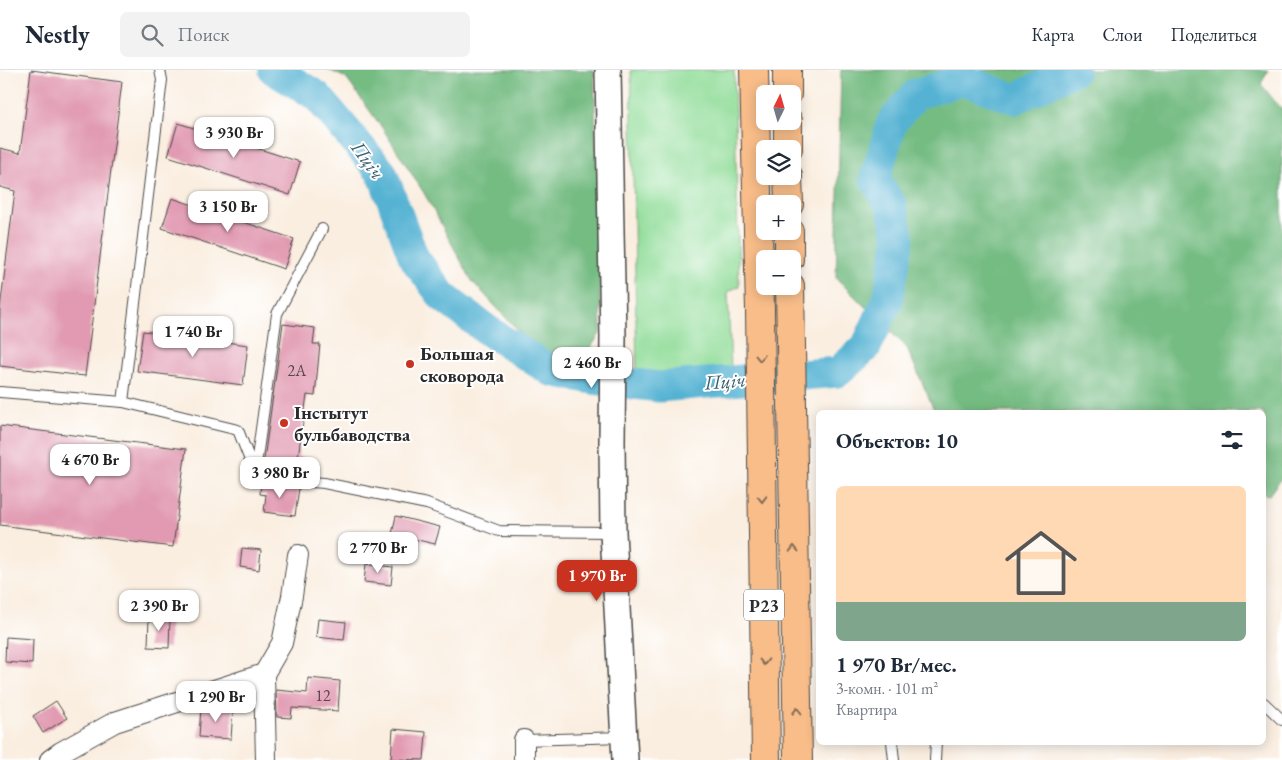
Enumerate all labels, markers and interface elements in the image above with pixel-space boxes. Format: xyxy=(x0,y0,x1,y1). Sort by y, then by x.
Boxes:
search box xyxy=(120,12,470,57)
text: Nestly xyxy=(25,19,90,50)
icon: search xyxy=(138,21,166,49)
text: Поиск xyxy=(178,22,229,47)
text: Карта xyxy=(1032,23,1075,46)
text: Слои xyxy=(1103,23,1142,46)
text: Поделиться xyxy=(1170,23,1257,46)
north arrow xyxy=(756,85,801,130)
map controls xyxy=(756,85,801,295)
pin: 3 930 Br xyxy=(182,116,286,159)
text: 3 930 Br xyxy=(205,122,263,143)
water label: Пціч xyxy=(345,135,391,184)
button: layers xyxy=(756,140,801,185)
pin: 3 150 Br xyxy=(176,190,280,233)
button: + xyxy=(756,195,801,240)
text: 3 150 Br xyxy=(199,196,257,217)
button: − xyxy=(756,250,801,295)
pin: 1 740 Br xyxy=(141,316,245,358)
text: 1 740 Br xyxy=(164,321,222,342)
place label: Большая сковорода xyxy=(420,341,505,388)
pin: 2 460 Br xyxy=(540,346,644,389)
text: 2 460 Br xyxy=(563,352,621,373)
one-way arrow xyxy=(755,355,765,363)
marker: Большая сковорода xyxy=(404,358,416,370)
house number: 2А xyxy=(288,360,307,381)
water label: Пціч xyxy=(702,366,747,396)
place label: Інстытут бульбаводства xyxy=(294,400,411,447)
marker: Інстытут бульбаводства xyxy=(278,417,290,429)
icon: filters xyxy=(1218,426,1246,454)
text: Объектов: 10 xyxy=(836,427,958,454)
pin: 4 670 Br xyxy=(38,444,142,486)
text: 4 670 Br xyxy=(61,449,119,470)
pin: 3 980 Br xyxy=(228,456,332,499)
text: 3 980 Br xyxy=(251,462,309,483)
one-way arrow xyxy=(757,496,767,503)
icon: home xyxy=(996,518,1086,608)
pin: 2 770 Br xyxy=(326,532,430,574)
text: 2 770 Br xyxy=(349,537,407,558)
one-way arrow xyxy=(789,545,800,553)
pin: 1 970 Br xyxy=(545,560,649,602)
text: 1 970 Br xyxy=(568,565,626,586)
pin: 2 390 Br xyxy=(107,590,211,632)
road number: Р23 xyxy=(744,590,784,620)
text: 2 390 Br xyxy=(130,595,188,616)
text: 1 970 Br/мес. xyxy=(836,651,957,678)
one-way arrow xyxy=(759,658,770,666)
text: 3-комн. · 101 m² xyxy=(836,678,938,699)
pin: 1 290 Br xyxy=(164,680,268,723)
house number: 12 xyxy=(315,685,331,706)
text: 1 290 Br xyxy=(187,686,245,707)
text: Квартира xyxy=(836,699,897,720)
one-way arrow xyxy=(792,707,803,715)

